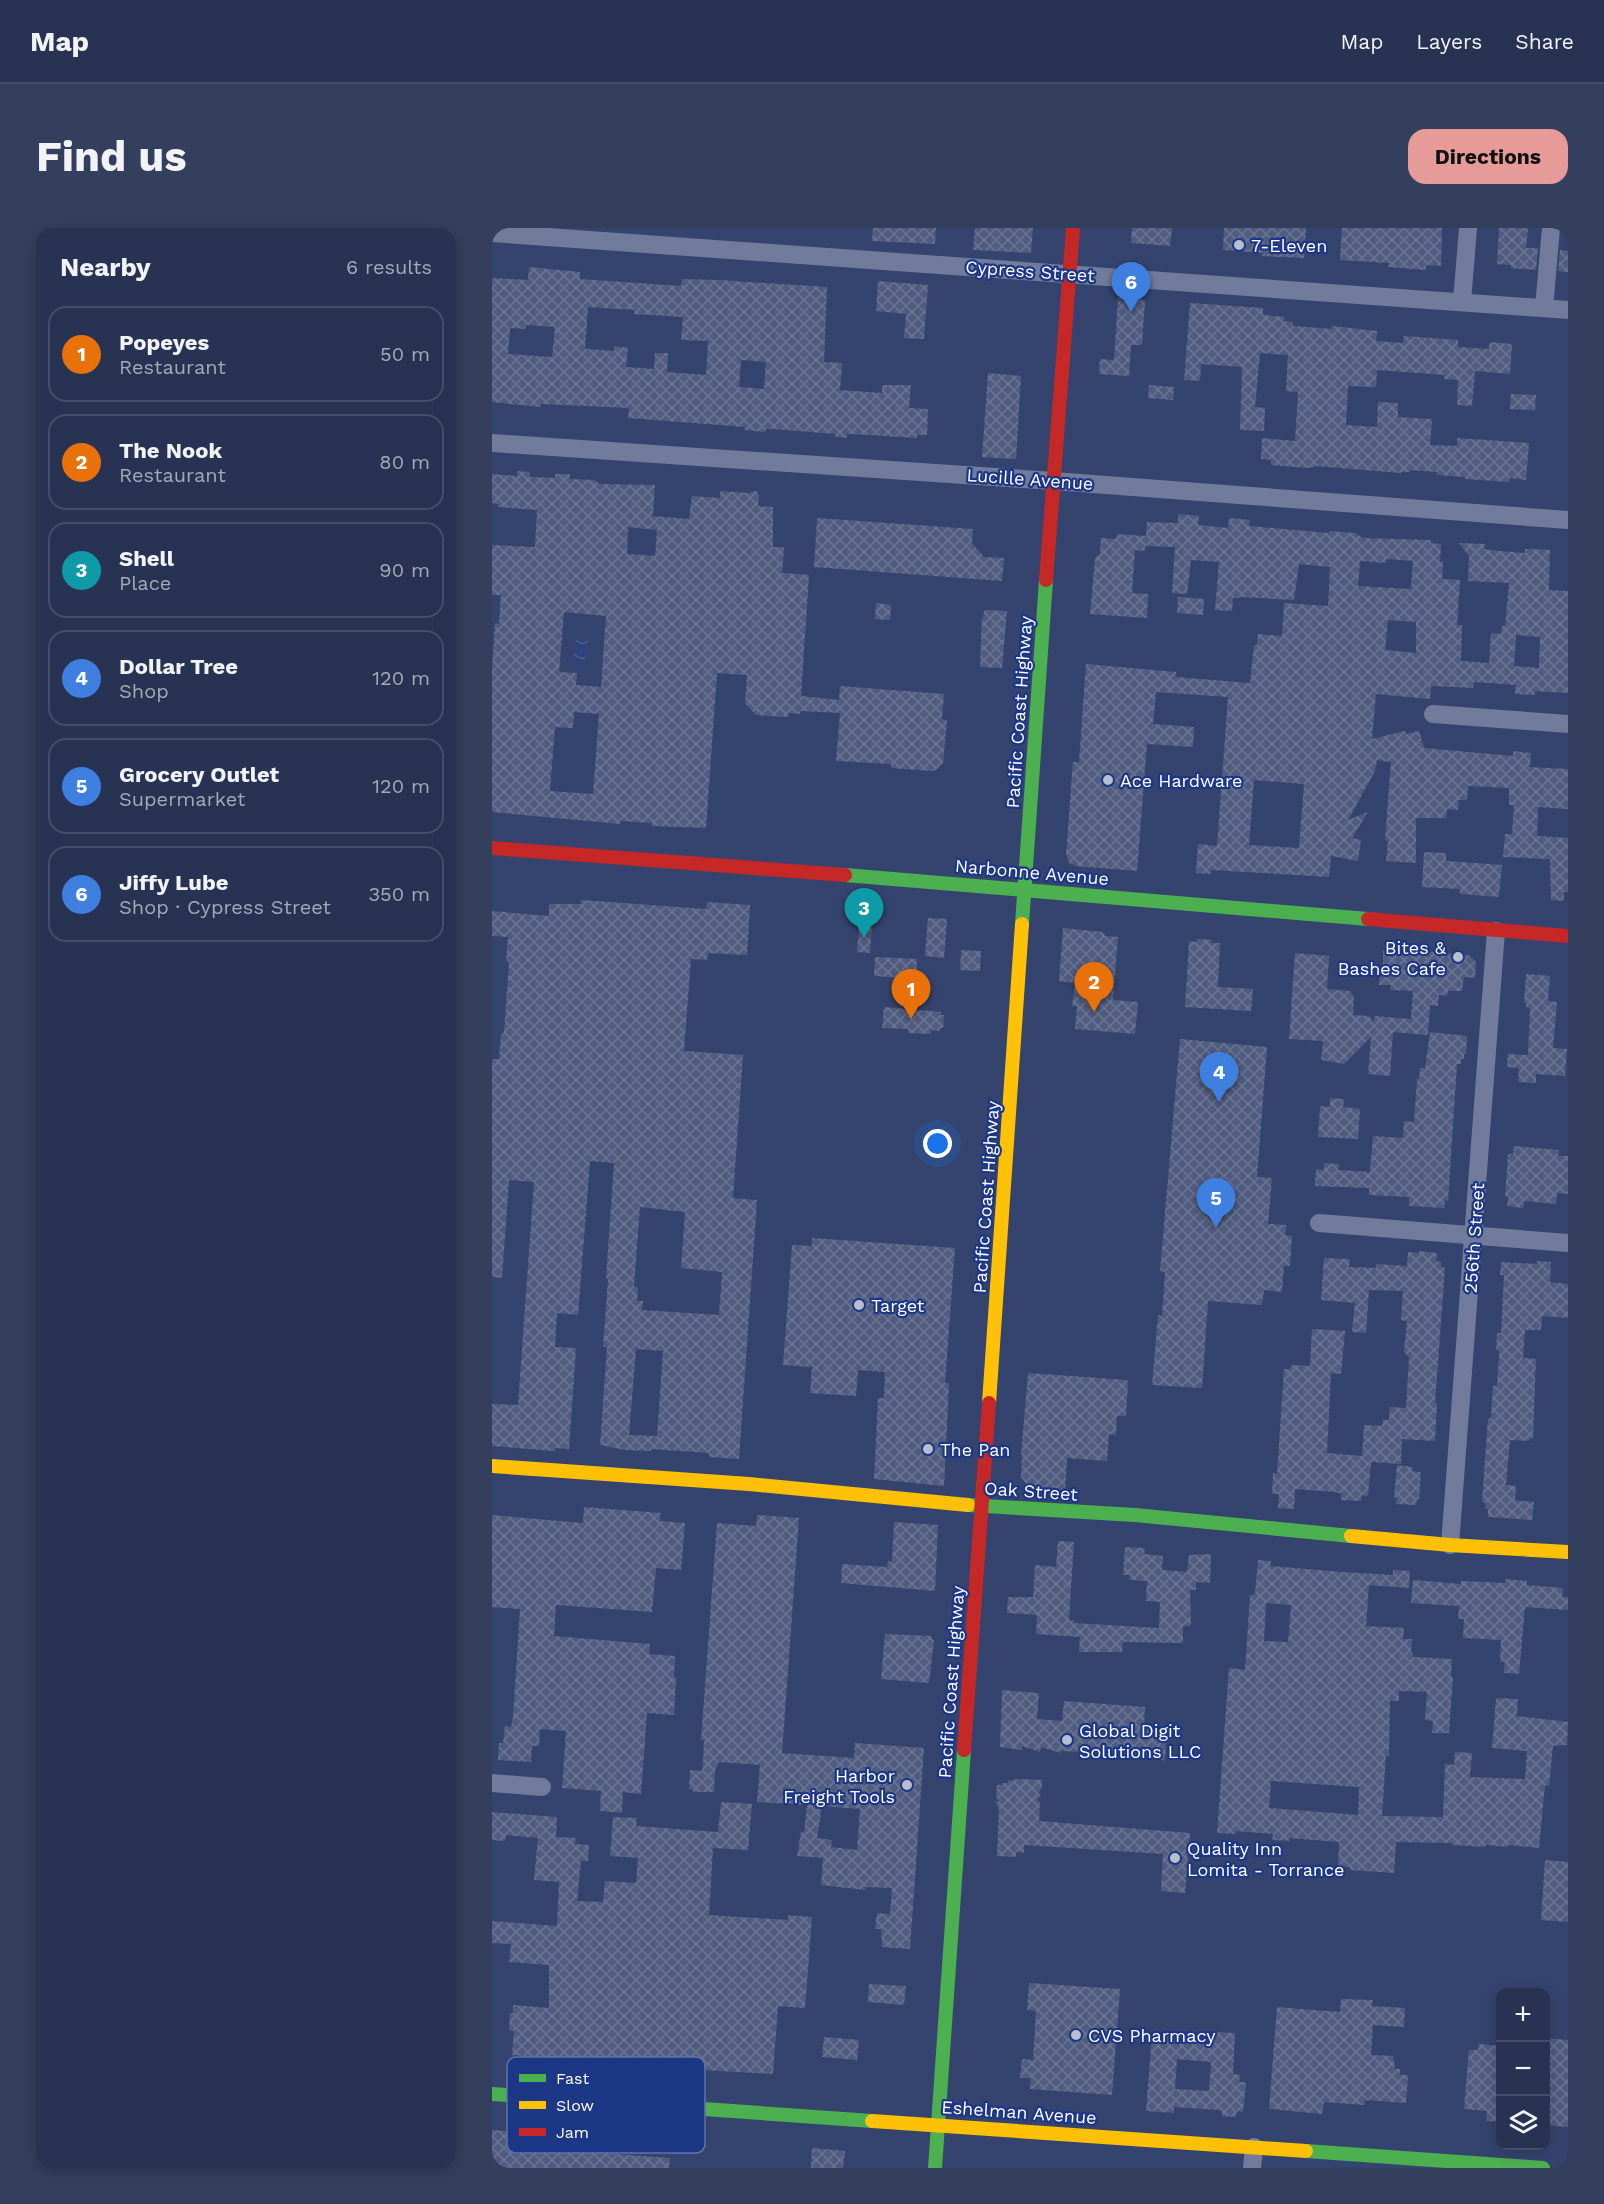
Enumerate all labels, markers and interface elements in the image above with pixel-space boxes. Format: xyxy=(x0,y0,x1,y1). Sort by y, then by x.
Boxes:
text: Map xyxy=(30,25,89,58)
text: Map xyxy=(1340,29,1383,54)
text: Layers xyxy=(1416,29,1482,54)
text: Share xyxy=(1515,29,1574,54)
button: Directions xyxy=(1408,129,1568,184)
text: Find us xyxy=(36,132,187,181)
place label: 7-Eleven xyxy=(1251,235,1327,256)
marker: 7-Eleven xyxy=(1232,238,1246,252)
text: Nearby xyxy=(60,252,151,282)
text: 6 results xyxy=(346,255,432,279)
street label: Cypress Street xyxy=(965,256,1096,286)
pin: 6 xyxy=(1112,262,1150,312)
text: Popeyes xyxy=(119,330,209,355)
text: 1 xyxy=(77,342,86,366)
text: 50 m xyxy=(380,342,430,366)
text: Restaurant xyxy=(119,355,226,379)
text: The Nook xyxy=(119,438,222,463)
text: 2 xyxy=(76,450,87,474)
text: 80 m xyxy=(379,450,430,474)
text: Restaurant xyxy=(119,463,226,487)
street label: Lucille Avenue xyxy=(966,464,1094,494)
text: Shell xyxy=(119,546,174,571)
text: 3 xyxy=(76,558,87,582)
text: 90 m xyxy=(379,558,430,582)
text: Place xyxy=(119,571,171,595)
street label: Pacific Coast Highway xyxy=(1002,614,1036,809)
text: Dollar Tree xyxy=(119,654,238,679)
text: 4 xyxy=(75,666,88,690)
text: 120 m xyxy=(372,666,430,690)
text: Shop xyxy=(119,679,169,703)
text: Grocery Outlet xyxy=(119,762,279,787)
place label: Ace Hardware xyxy=(1120,770,1242,791)
marker: Ace Hardware xyxy=(1101,773,1115,787)
text: 5 xyxy=(76,774,87,798)
text: 120 m xyxy=(372,774,430,798)
text: Supermarket xyxy=(119,787,245,811)
street label: Narbonne Avenue xyxy=(954,855,1110,889)
text: Jiffy Lube xyxy=(119,870,228,895)
text: 6 xyxy=(75,882,88,906)
text: 350 m xyxy=(368,882,430,906)
pin: 3 xyxy=(844,888,884,938)
text: Shop · Cypress Street xyxy=(119,895,331,919)
place label: Bites & Bashes Cafe xyxy=(1338,937,1447,979)
marker: Bites & Bashes Cafe xyxy=(1451,950,1465,964)
pin: 2 xyxy=(1074,962,1114,1012)
pin: 1 xyxy=(892,970,930,1019)
pin: 4 xyxy=(1200,1052,1238,1102)
street label: Pacific Coast Highway xyxy=(969,1099,1003,1294)
your location xyxy=(923,1129,952,1158)
pin: 5 xyxy=(1196,1178,1236,1228)
street label: 256th Street xyxy=(1460,1181,1488,1294)
place label: Target xyxy=(871,1295,925,1316)
marker: Target xyxy=(852,1298,866,1312)
place label: The Pan xyxy=(940,1439,1011,1460)
marker: The Pan xyxy=(921,1442,935,1456)
street label: Oak Street xyxy=(983,1477,1079,1505)
street label: Pacific Coast Highway xyxy=(934,1584,968,1779)
place label: Global Digit Solutions LLC xyxy=(1079,1720,1201,1762)
marker: Global Digit Solutions LLC xyxy=(1060,1733,1074,1747)
place label: Harbor Freight Tools xyxy=(783,1765,895,1807)
marker: Harbor Freight Tools xyxy=(900,1778,914,1792)
place label: Quality Inn Lomita - Torrance xyxy=(1187,1838,1344,1880)
marker: Quality Inn Lomita - Torrance xyxy=(1168,1851,1182,1865)
map controls xyxy=(1496,1988,1550,2150)
button: + xyxy=(1496,1988,1550,2042)
place label: CVS Pharmacy xyxy=(1088,2025,1216,2046)
marker: CVS Pharmacy xyxy=(1069,2028,1083,2042)
button: − xyxy=(1496,2042,1550,2096)
legend xyxy=(507,2057,705,2153)
text: Fast xyxy=(556,2069,589,2088)
text: Slow xyxy=(556,2096,594,2115)
street label: Eshelman Avenue xyxy=(941,2096,1097,2128)
button: layers xyxy=(1496,2096,1550,2150)
text: Jam xyxy=(556,2123,589,2142)

